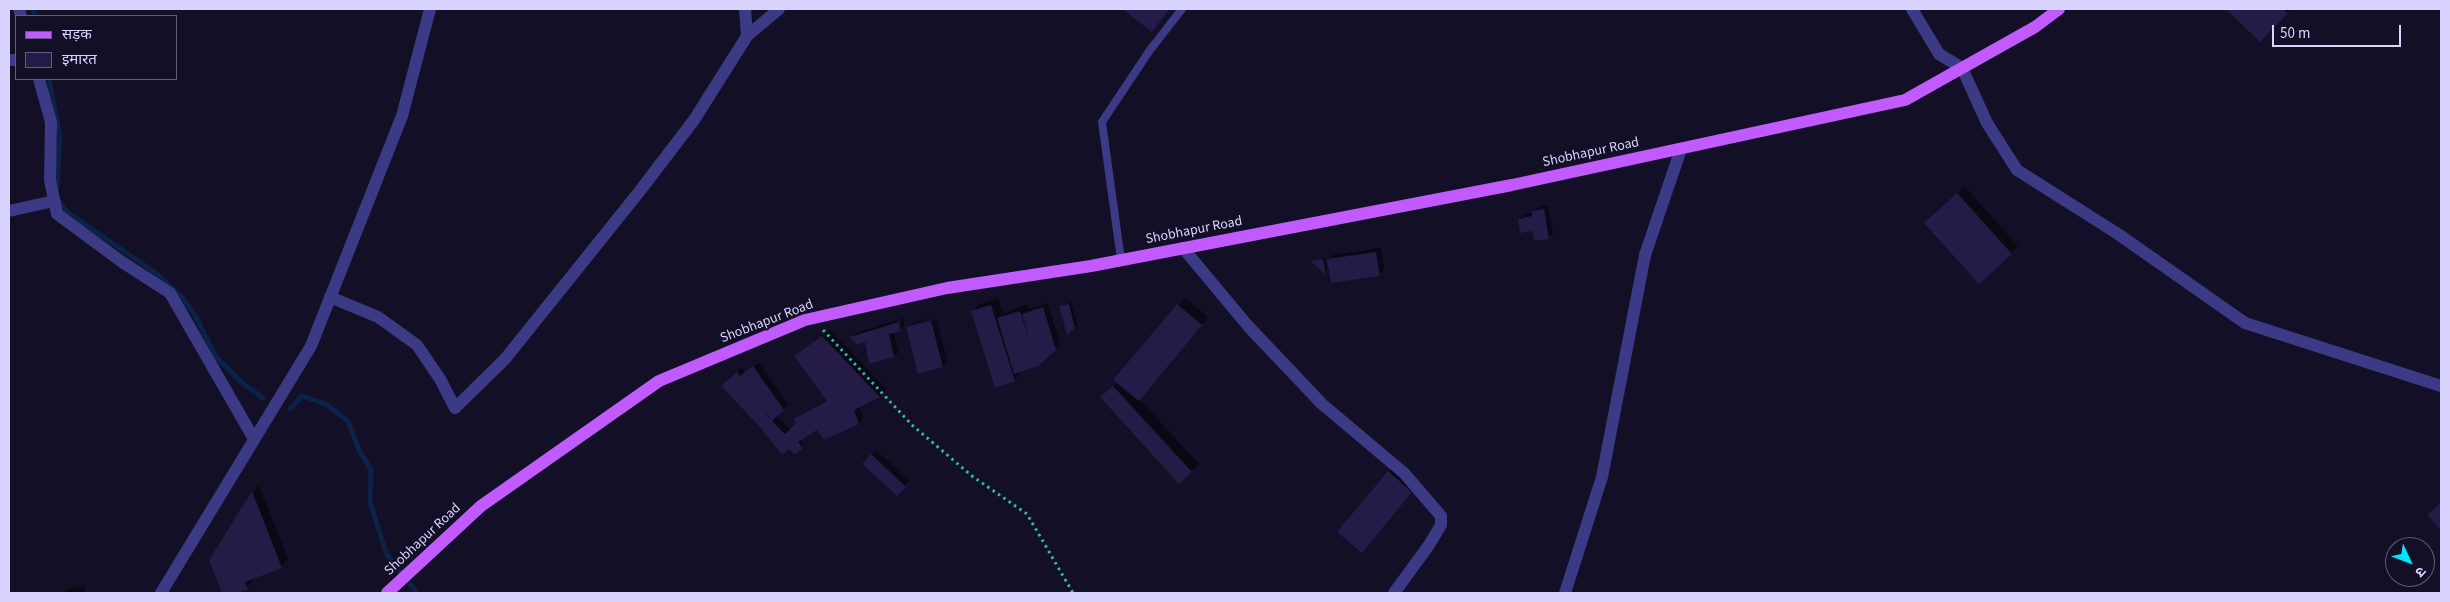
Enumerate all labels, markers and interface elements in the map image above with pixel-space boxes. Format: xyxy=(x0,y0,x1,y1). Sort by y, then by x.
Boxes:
legend xyxy=(15,15,178,80)
scale bar xyxy=(2275,15,2404,47)
text: 50 m xyxy=(2280,23,2310,44)
text: सड़क xyxy=(62,24,92,45)
text: इमारत xyxy=(62,49,97,70)
street label: Shobhapur Road xyxy=(1541,135,1641,171)
street label: Shobhapur Road xyxy=(1144,213,1244,249)
street label: Shobhapur Road xyxy=(718,297,816,347)
street label: Shobhapur Road xyxy=(381,500,465,580)
north arrow xyxy=(2385,537,2435,587)
text: उ xyxy=(2410,562,2430,581)

